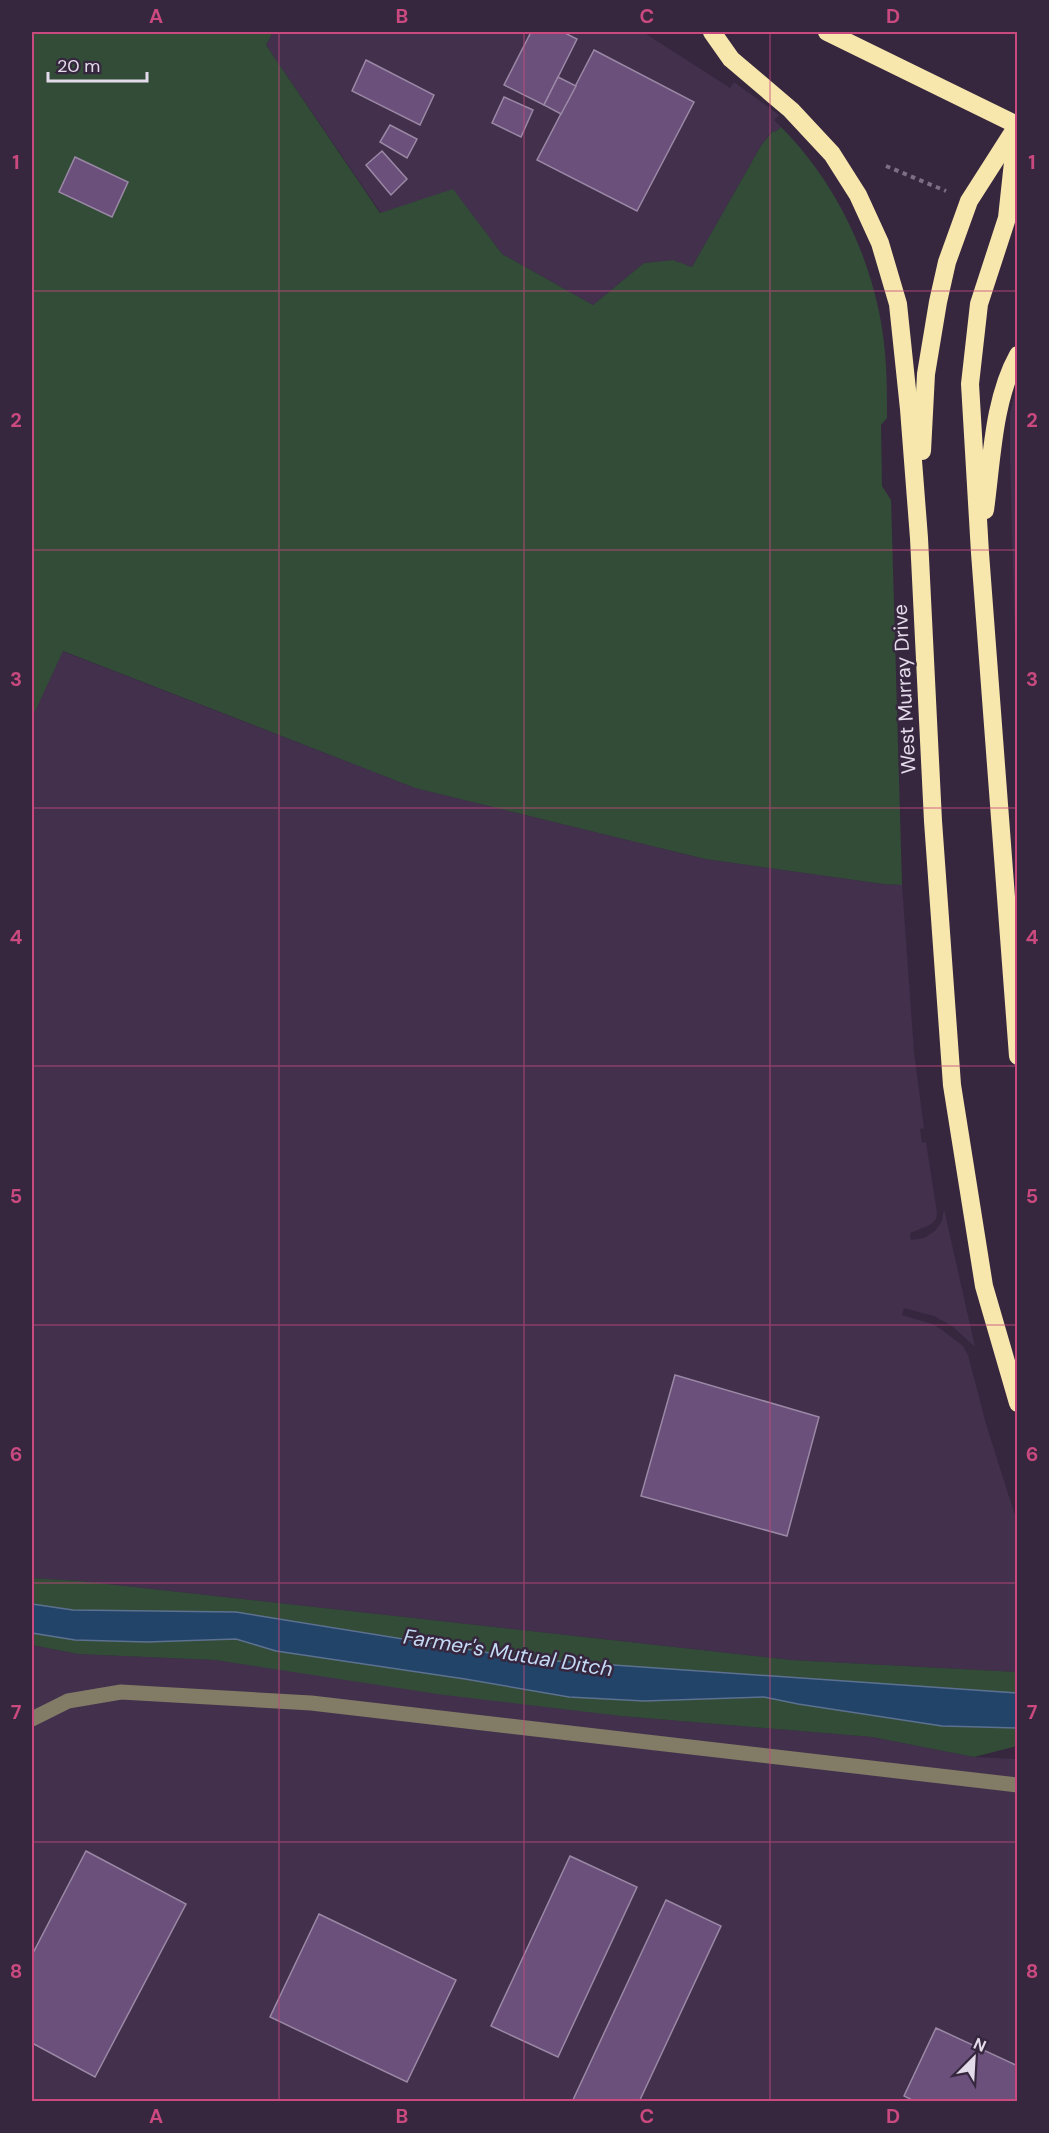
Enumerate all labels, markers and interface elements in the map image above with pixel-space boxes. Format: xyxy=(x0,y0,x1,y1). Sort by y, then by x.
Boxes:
text: A xyxy=(149,3,163,29)
text: B xyxy=(396,3,408,29)
text: C xyxy=(640,3,654,29)
text: D xyxy=(886,3,900,29)
scale bar xyxy=(48,45,147,83)
text: 20 m xyxy=(57,54,100,78)
text: 1 xyxy=(12,149,20,175)
text: 1 xyxy=(1028,149,1036,175)
text: 2 xyxy=(10,407,22,433)
text: 2 xyxy=(1026,407,1038,433)
street label: West Murray Drive xyxy=(887,603,921,775)
text: 3 xyxy=(10,666,22,692)
text: 3 xyxy=(1026,666,1038,692)
text: 4 xyxy=(10,924,23,950)
text: 4 xyxy=(1026,924,1039,950)
text: 5 xyxy=(10,1183,22,1209)
text: 5 xyxy=(1026,1183,1038,1209)
text: 6 xyxy=(10,1441,22,1467)
text: 6 xyxy=(1026,1441,1038,1467)
water label: Farmer's Mutual Ditch xyxy=(401,1623,615,1683)
text: 7 xyxy=(11,1699,22,1725)
text: 7 xyxy=(1027,1699,1038,1725)
text: 8 xyxy=(10,1958,22,1984)
text: 8 xyxy=(1026,1958,1038,1984)
north arrow xyxy=(944,2028,1004,2088)
text: N xyxy=(970,2033,989,2057)
text: A xyxy=(149,2103,163,2129)
text: B xyxy=(396,2103,408,2129)
text: C xyxy=(640,2103,654,2129)
text: D xyxy=(886,2103,900,2129)

